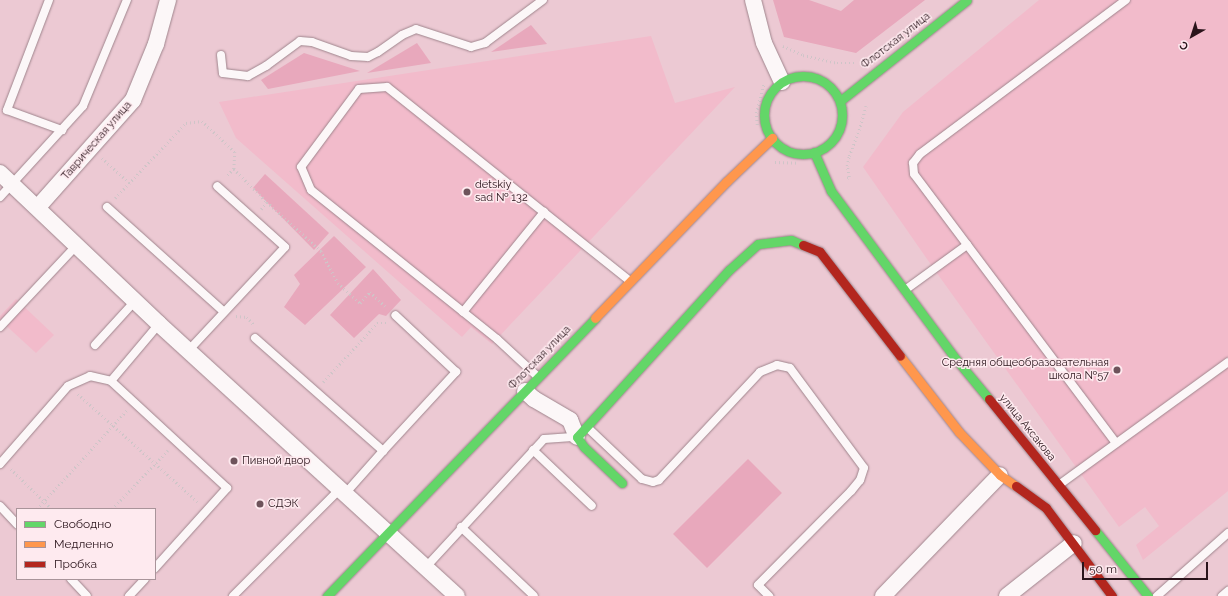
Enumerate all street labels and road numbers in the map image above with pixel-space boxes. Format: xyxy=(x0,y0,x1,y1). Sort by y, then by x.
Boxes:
street label: Флотская улица xyxy=(859,10,933,72)
street label: Таврическая улица xyxy=(59,99,135,183)
street label: Флотская улица xyxy=(506,323,574,393)
street label: улица Аксакова xyxy=(996,392,1058,464)

